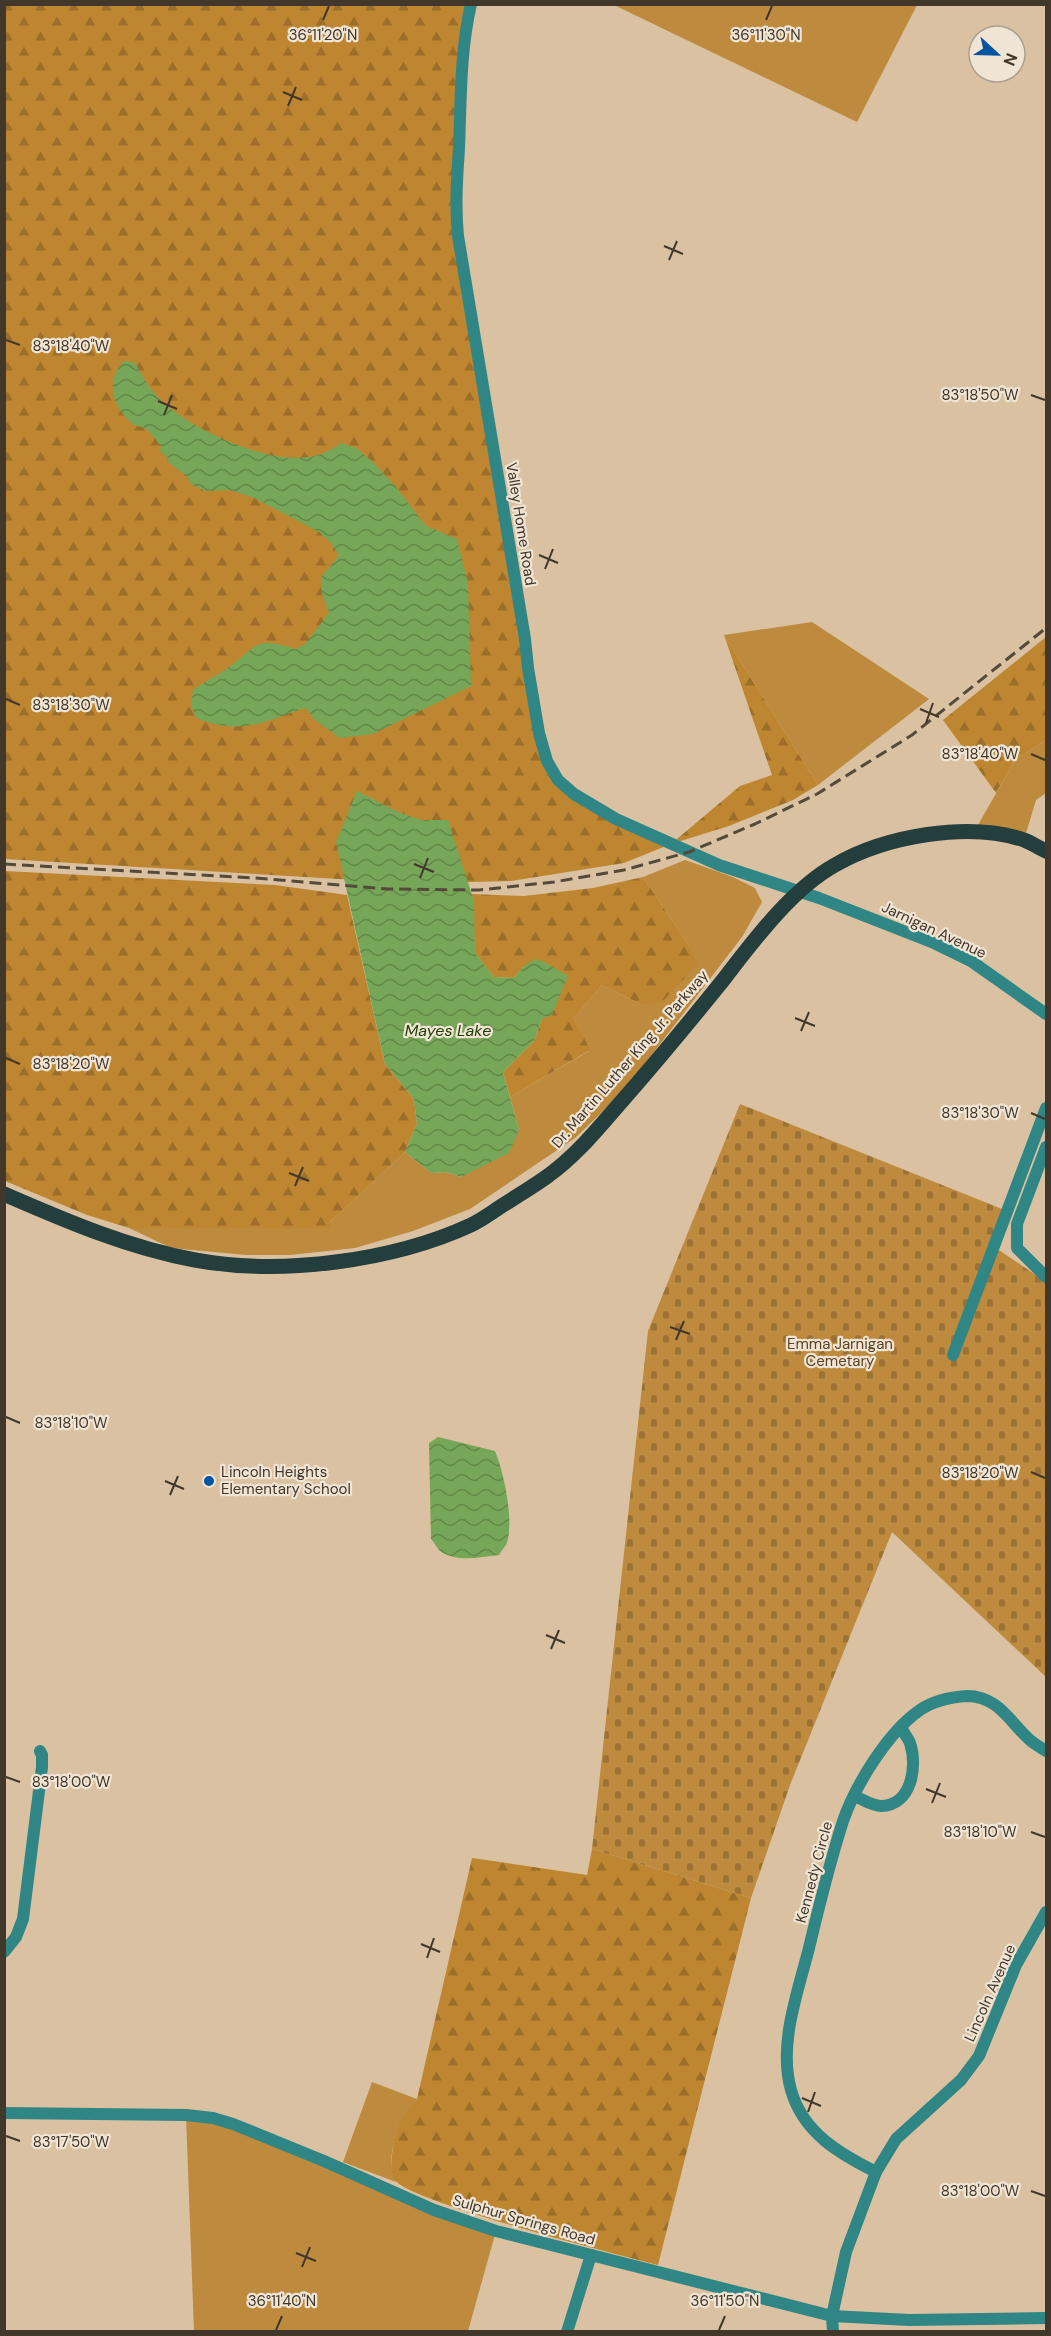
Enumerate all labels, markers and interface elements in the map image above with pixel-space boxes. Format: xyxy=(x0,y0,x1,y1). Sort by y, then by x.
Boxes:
north arrow xyxy=(967,24,1027,84)
text: 36°11'20"N xyxy=(289,25,357,45)
text: 36°11'30"N xyxy=(731,25,801,45)
text: N xyxy=(999,50,1022,69)
text: 83°18'40"W xyxy=(33,336,110,356)
text: 83°18'50"W xyxy=(941,385,1019,405)
street label: Valley Home Road xyxy=(501,461,541,587)
text: 83°18'30"W xyxy=(32,695,110,715)
text: 83°18'40"W xyxy=(942,744,1019,764)
street label: Jarnigan Avenue xyxy=(878,897,990,963)
street label: Dr. Martin Luther King Jr. Parkway xyxy=(547,965,713,1152)
water label: Mayes Lake xyxy=(405,1020,491,1041)
text: 83°18'20"W xyxy=(33,1054,110,1074)
text: 83°18'30"W xyxy=(941,1103,1019,1123)
park label: Emma Jarnigan Cemetary xyxy=(787,1334,893,1371)
text: 83°18'10"W xyxy=(34,1413,108,1433)
place label: Lincoln Heights Elementary School xyxy=(221,1462,351,1499)
text: 83°18'20"W xyxy=(942,1463,1019,1483)
marker: Lincoln Heights Elementary School xyxy=(202,1474,216,1488)
text: 83°18'00"W xyxy=(32,1772,111,1792)
street label: Kennedy Circle xyxy=(791,1819,837,1925)
text: 83°18'10"W xyxy=(943,1822,1017,1842)
street label: Lincoln Avenue xyxy=(960,1941,1020,2045)
text: 83°17'50"W xyxy=(33,2132,110,2152)
text: 83°18'00"W xyxy=(941,2181,1020,2201)
street label: Sulphur Springs Road xyxy=(450,2190,598,2250)
text: 36°11'40"N xyxy=(248,2291,316,2311)
text: 36°11'50"N xyxy=(691,2291,759,2311)

